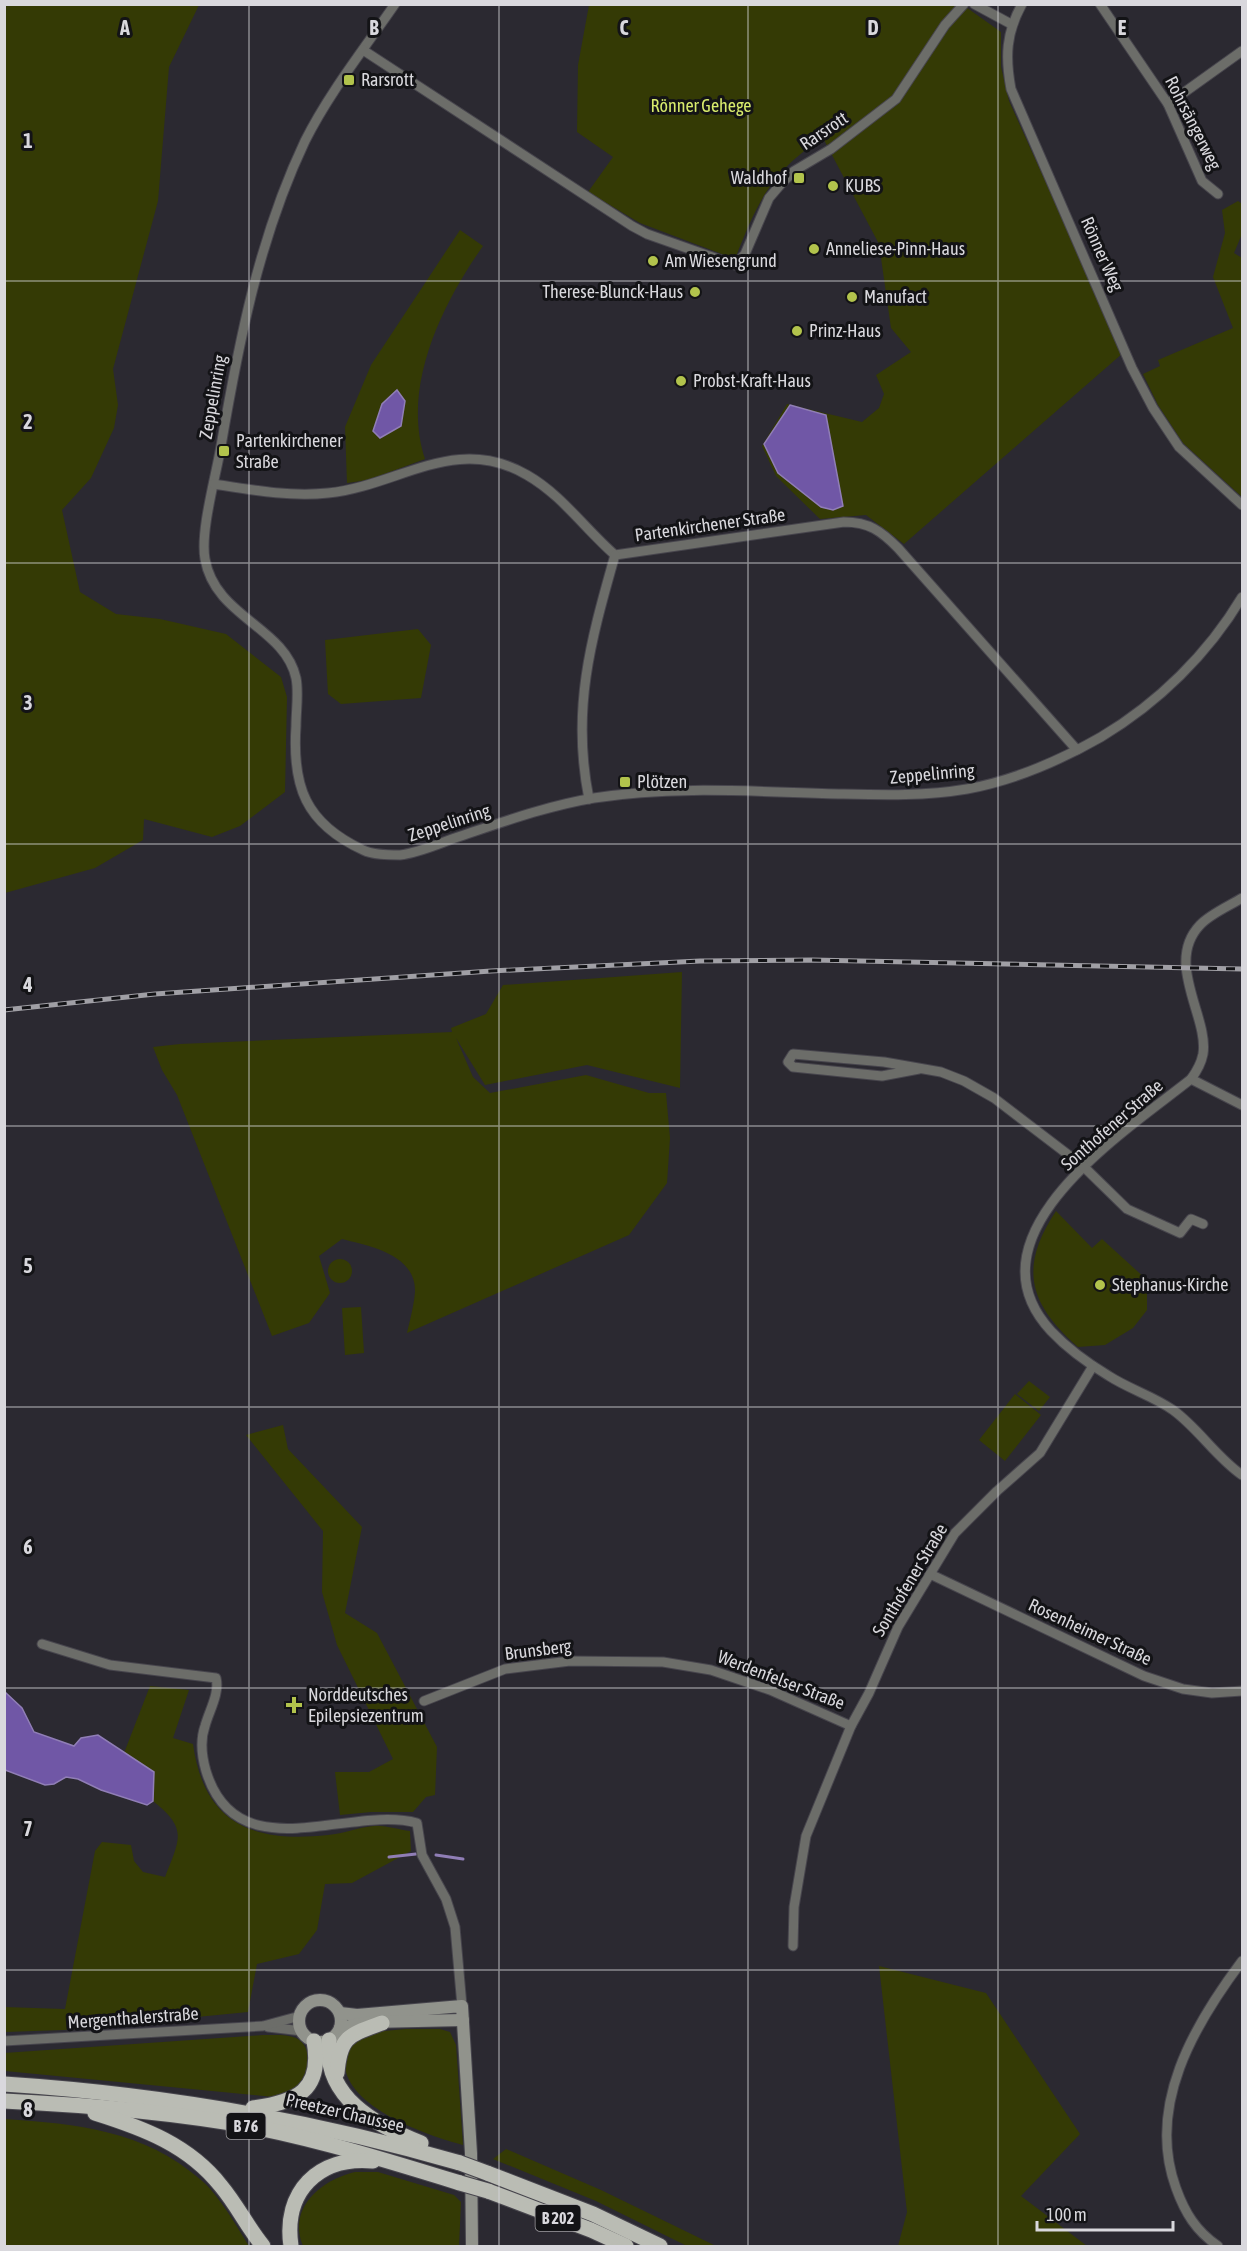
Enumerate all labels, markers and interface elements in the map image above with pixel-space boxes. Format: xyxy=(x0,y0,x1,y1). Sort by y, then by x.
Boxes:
text: A xyxy=(119,16,130,39)
text: B xyxy=(369,16,379,39)
text: C xyxy=(620,16,629,39)
text: D xyxy=(867,16,879,39)
text: E xyxy=(1118,16,1127,39)
place label: Rarsrott xyxy=(361,69,414,90)
street label: Rohrsängerweg xyxy=(1161,72,1226,173)
marker: Rarsrott xyxy=(342,73,356,87)
park label: Rönner Gehege xyxy=(650,95,752,116)
street label: Rarsrott xyxy=(796,107,852,154)
text: 1 xyxy=(23,129,33,152)
place label: Waldhof xyxy=(731,167,787,188)
marker: Waldhof xyxy=(792,171,806,185)
place label: KUBS xyxy=(845,175,881,196)
marker: KUBS xyxy=(826,179,840,193)
street label: Rönner Weg xyxy=(1077,213,1128,295)
place label: Anneliese-Pinn-Haus xyxy=(826,238,965,259)
marker: Anneliese-Pinn-Haus xyxy=(807,242,821,256)
place label: Am Wiesengrund xyxy=(665,250,777,271)
marker: Am Wiesengrund xyxy=(646,254,660,268)
place label: Therese-Blunck-Haus xyxy=(542,281,683,302)
marker: Therese-Blunck-Haus xyxy=(688,285,702,299)
place label: Manufact xyxy=(864,286,927,307)
marker: Manufact xyxy=(845,290,859,304)
place label: Prinz-Haus xyxy=(809,320,881,341)
marker: Prinz-Haus xyxy=(790,324,804,338)
street label: Zeppelinring xyxy=(195,353,230,441)
place label: Probst-Kraft-Haus xyxy=(693,370,811,391)
marker: Probst-Kraft-Haus xyxy=(674,374,688,388)
text: 2 xyxy=(23,410,33,433)
place label: Partenkirchener Straße xyxy=(236,430,343,472)
marker: Partenkirchener Straße xyxy=(217,444,231,458)
street label: Partenkirchener Straße xyxy=(633,504,786,545)
text: 3 xyxy=(23,691,33,714)
street label: Zeppelinring xyxy=(889,759,975,788)
place label: Plötzen xyxy=(637,771,687,792)
marker: Plötzen xyxy=(618,775,632,789)
street label: Zeppelinring xyxy=(405,799,493,846)
text: 4 xyxy=(22,973,33,996)
street label: Sonthofener Straße xyxy=(1057,1075,1167,1174)
text: 5 xyxy=(23,1254,33,1277)
place label: Stephanus-Kirche xyxy=(1112,1274,1228,1295)
marker: Stephanus-Kirche xyxy=(1093,1278,1107,1292)
street label: Sonthofener Straße xyxy=(868,1520,951,1640)
text: 6 xyxy=(23,1535,33,1558)
street label: Rosenheimer Straße xyxy=(1025,1594,1155,1669)
street label: Brunsberg xyxy=(503,1635,573,1664)
street label: Werdenfelser Straße xyxy=(715,1646,848,1713)
place label: Norddeutsches Epilepsiezentrum xyxy=(308,1684,424,1726)
marker: Norddeutsches Epilepsiezentrum xyxy=(285,1696,303,1714)
text: 7 xyxy=(23,1817,33,1840)
street label: Mergenthalerstraße xyxy=(67,2002,199,2033)
street label: Preetzer Chaussee xyxy=(284,2089,406,2136)
text: 8 xyxy=(23,2098,33,2121)
road number: B 76 xyxy=(226,2113,266,2139)
scale bar xyxy=(1037,2194,1174,2232)
text: 100 m xyxy=(1046,2204,1087,2225)
road number: B 202 xyxy=(536,2205,580,2231)

